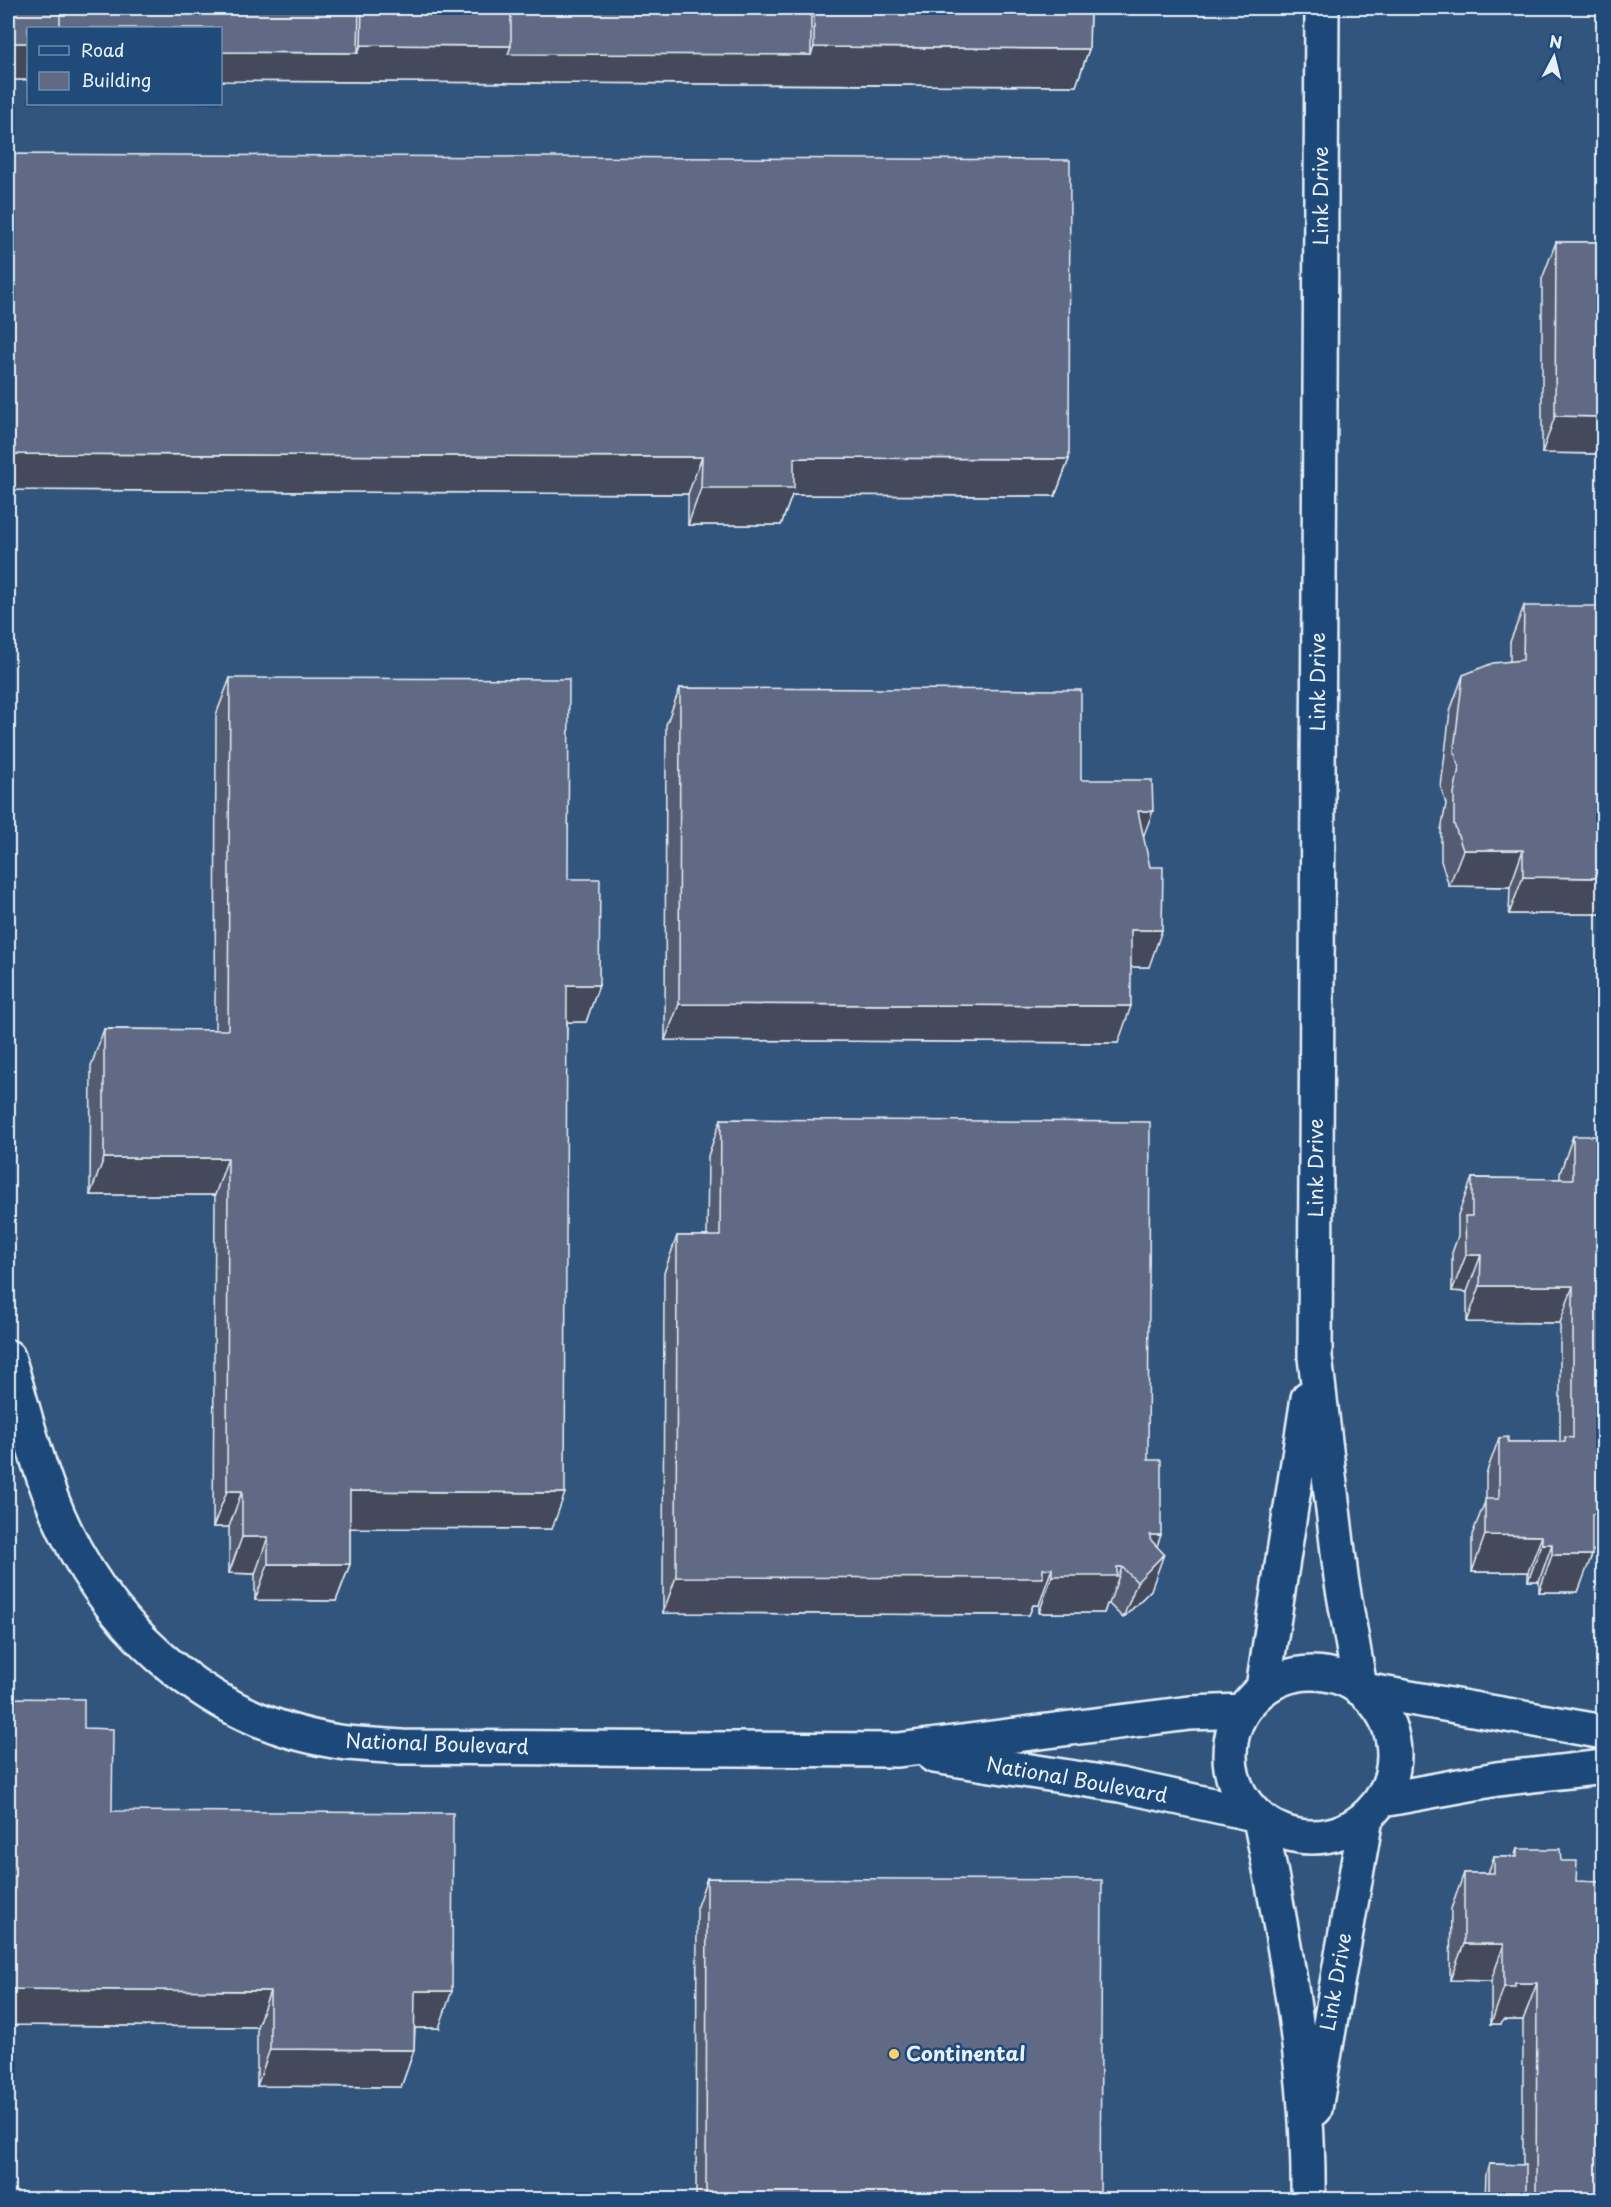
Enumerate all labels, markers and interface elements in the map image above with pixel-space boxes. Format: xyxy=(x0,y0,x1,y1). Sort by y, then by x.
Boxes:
legend xyxy=(27,27,222,105)
north arrow xyxy=(1524,27,1584,87)
text: N xyxy=(1548,28,1564,54)
text: Road xyxy=(81,36,125,63)
text: Building xyxy=(81,66,151,93)
street label: Link Drive xyxy=(1305,146,1335,246)
street label: Link Drive xyxy=(1302,632,1332,732)
street label: Link Drive xyxy=(1300,1118,1330,1218)
street label: National Boulevard xyxy=(345,1725,529,1761)
street label: National Boulevard xyxy=(984,1748,1170,1810)
street label: Link Drive xyxy=(1312,1930,1358,2033)
place label: Continental xyxy=(906,2038,1025,2068)
marker: Continental xyxy=(887,2047,901,2061)

